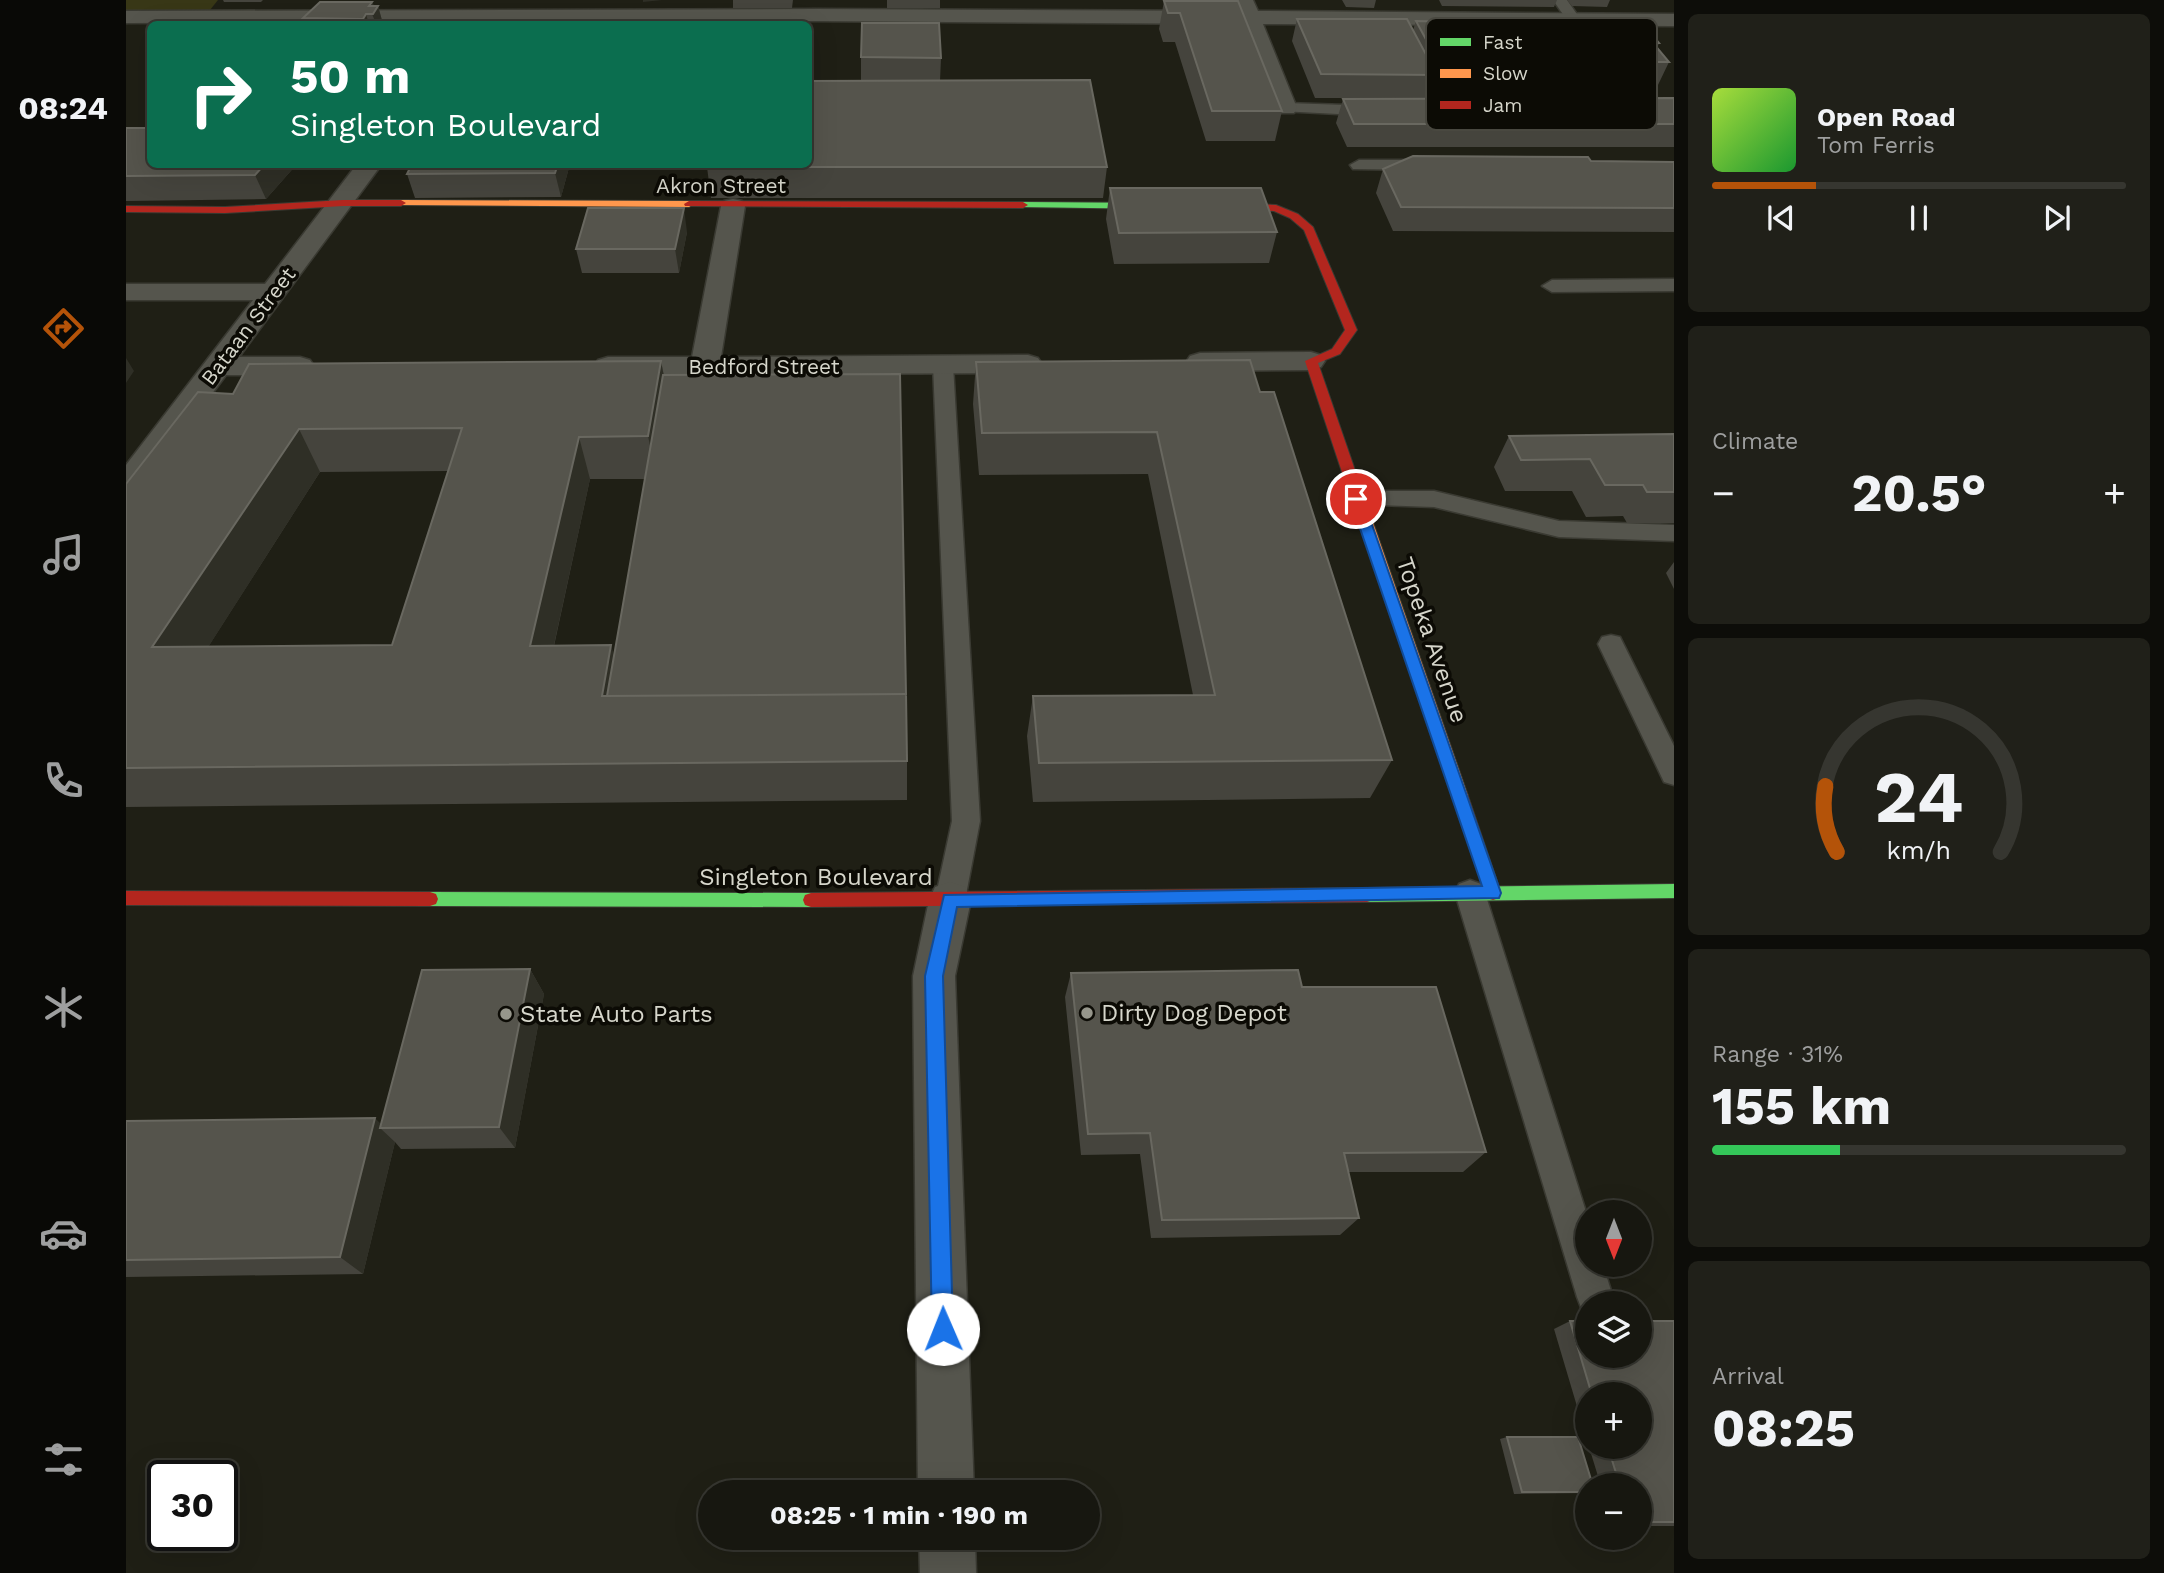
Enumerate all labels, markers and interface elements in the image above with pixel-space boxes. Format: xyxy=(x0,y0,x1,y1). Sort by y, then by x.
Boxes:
legend xyxy=(1426,18,1657,130)
text: Fast xyxy=(1483,31,1522,54)
text: 50 m xyxy=(290,47,410,105)
icon: right xyxy=(175,49,266,140)
text: Slow xyxy=(1483,62,1528,85)
text: 08:24 xyxy=(18,89,108,127)
text: Jam xyxy=(1483,94,1522,117)
text: Open Road xyxy=(1817,102,1955,132)
text: Singleton Boulevard xyxy=(290,106,601,144)
text: Tom Ferris xyxy=(1817,132,1935,159)
street label: Akron Street xyxy=(656,173,786,198)
icon: previous xyxy=(1762,199,1800,237)
icon: pause xyxy=(1900,199,1938,237)
icon: next xyxy=(2038,199,2076,237)
street label: Bataan Street xyxy=(196,262,301,390)
icon: directions xyxy=(39,304,88,353)
street label: Bedford Street xyxy=(688,354,840,379)
text: Climate xyxy=(1712,428,1798,455)
text: 20.5° xyxy=(1851,463,1987,524)
pin xyxy=(1326,469,1386,529)
text: − xyxy=(1712,471,1735,515)
text: + xyxy=(2103,471,2126,515)
icon: arrive xyxy=(1337,480,1375,518)
icon: music xyxy=(39,530,88,579)
street label: Topeka Avenue xyxy=(1390,553,1474,727)
text: 24 xyxy=(1874,755,1964,841)
icon: phone xyxy=(39,756,88,805)
text: km/h xyxy=(1887,836,1951,865)
street label: Singleton Boulevard xyxy=(699,863,933,891)
icon: climate xyxy=(39,983,88,1032)
place label: Dirty Dog Depot xyxy=(1101,999,1287,1027)
place label: State Auto Parts xyxy=(520,1000,713,1028)
marker: Dirty Dog Depot xyxy=(1079,1005,1095,1021)
marker: State Auto Parts xyxy=(498,1006,514,1022)
text: Range · 31% xyxy=(1712,1041,1843,1068)
text: 155 km xyxy=(1712,1076,1891,1137)
north arrow xyxy=(1575,1200,1652,1278)
map controls xyxy=(1575,1200,1652,1550)
icon: car xyxy=(39,1209,88,1258)
button: layers xyxy=(1575,1291,1652,1368)
position arrow xyxy=(906,1292,980,1366)
text: Arrival xyxy=(1712,1363,1784,1390)
button: + xyxy=(1575,1382,1652,1459)
text: 08:25 xyxy=(1712,1398,1855,1459)
icon: filters xyxy=(39,1435,88,1484)
speed limit sign: 30 xyxy=(147,1460,238,1551)
button: − xyxy=(1575,1473,1652,1550)
text: 08:25 · 1 min · 190 m xyxy=(770,1500,1028,1530)

